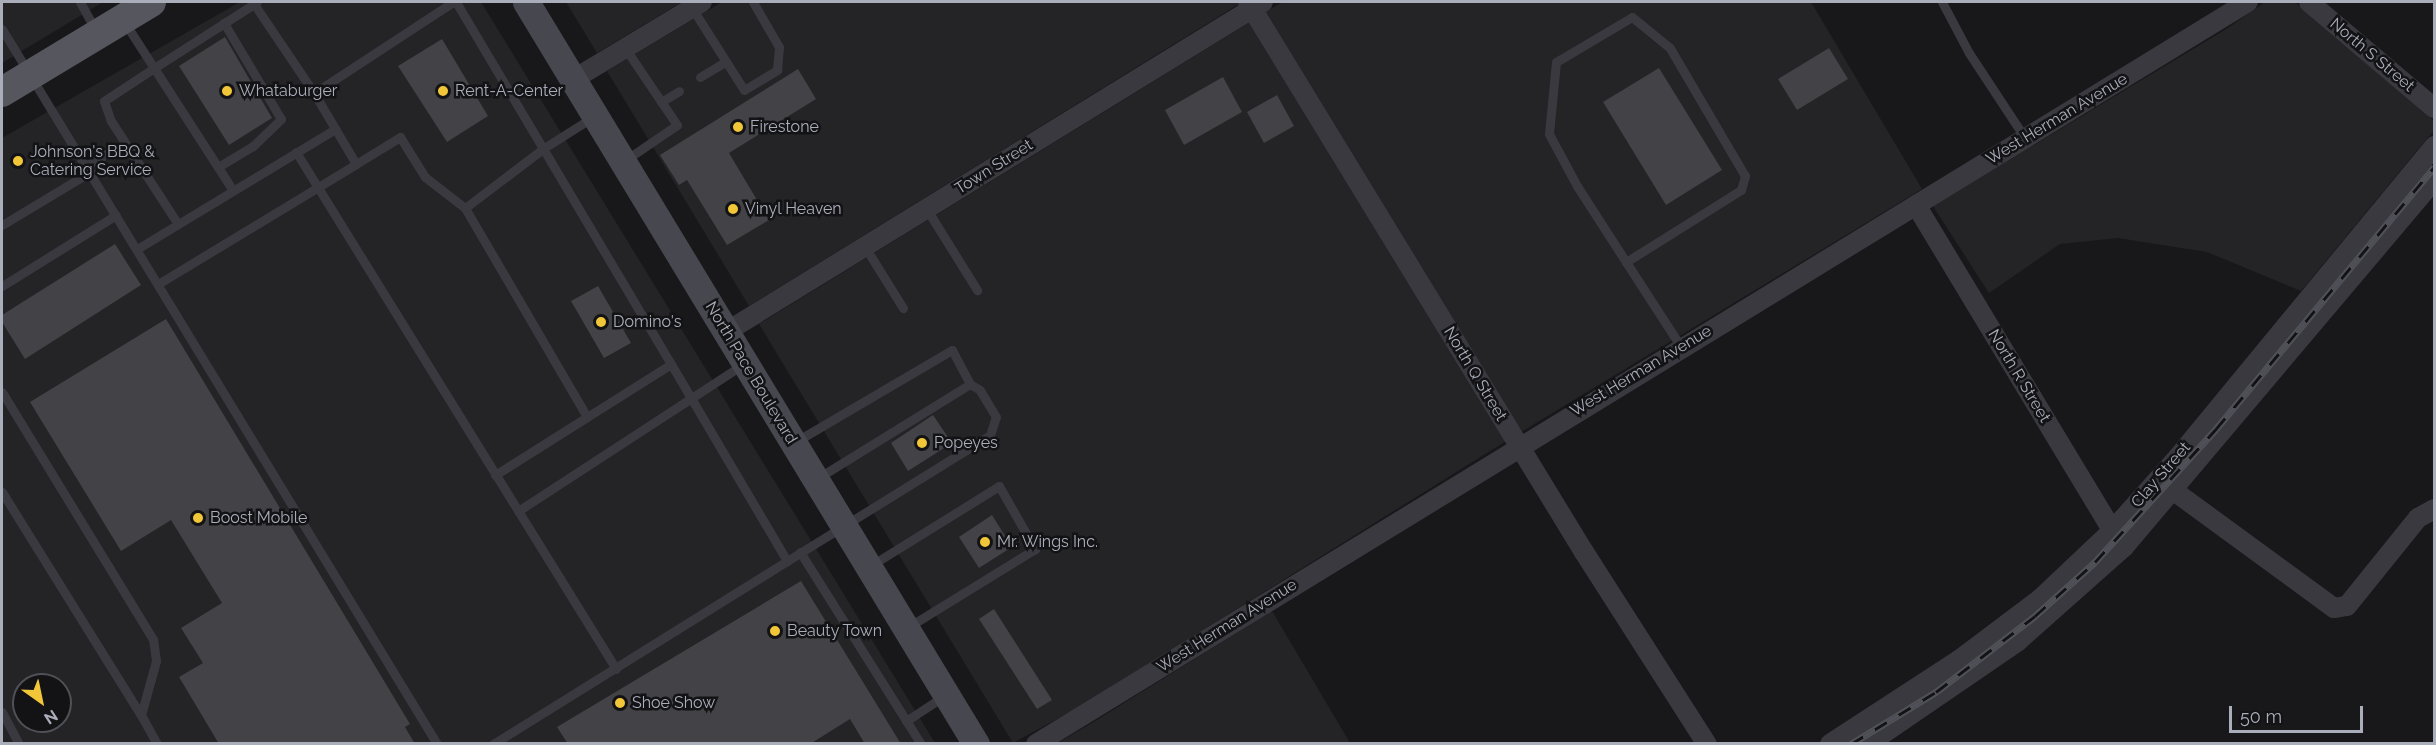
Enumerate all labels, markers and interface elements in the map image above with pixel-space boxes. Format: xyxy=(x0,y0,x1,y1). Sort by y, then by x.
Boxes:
street label: North S Street xyxy=(2326,14,2418,96)
street label: West Herman Avenue xyxy=(1983,69,2131,169)
place label: Whataburger xyxy=(239,81,337,101)
place label: Rent-A-Center xyxy=(455,81,563,101)
marker: Whataburger xyxy=(220,84,234,98)
marker: Rent-A-Center xyxy=(436,84,450,98)
place label: Firestone xyxy=(750,117,819,137)
marker: Firestone xyxy=(731,120,745,134)
street label: Town Street xyxy=(952,136,1036,198)
place label: Johnson's BBQ & Catering Service xyxy=(30,142,155,180)
marker: Johnson's BBQ & Catering Service xyxy=(11,154,25,168)
place label: Vinyl Heaven xyxy=(745,199,842,219)
marker: Vinyl Heaven xyxy=(726,202,740,216)
street label: North Pace Boulevard xyxy=(701,298,801,448)
place label: Domino's xyxy=(613,312,681,332)
marker: Domino's xyxy=(594,315,608,329)
street label: West Herman Avenue xyxy=(1567,321,1715,421)
street label: North Q Street xyxy=(1439,323,1511,425)
street label: North R Street xyxy=(1984,326,2054,426)
place label: Popeyes xyxy=(934,433,998,453)
marker: Popeyes xyxy=(915,436,929,450)
street label: Clay Street xyxy=(2127,438,2195,512)
place label: Boost Mobile xyxy=(210,508,307,528)
marker: Boost Mobile xyxy=(191,511,205,525)
place label: Mr. Wings Inc. xyxy=(997,532,1099,552)
marker: Mr. Wings Inc. xyxy=(978,535,992,549)
street label: West Herman Avenue xyxy=(1153,575,1301,677)
place label: Beauty Town xyxy=(787,621,883,641)
marker: Beauty Town xyxy=(768,624,782,638)
north arrow xyxy=(12,673,72,733)
place label: Shoe Show xyxy=(632,693,715,713)
scale bar xyxy=(2232,694,2366,732)
marker: Shoe Show xyxy=(613,696,627,710)
text: N xyxy=(41,706,61,728)
text: 50 m xyxy=(2240,706,2282,727)

